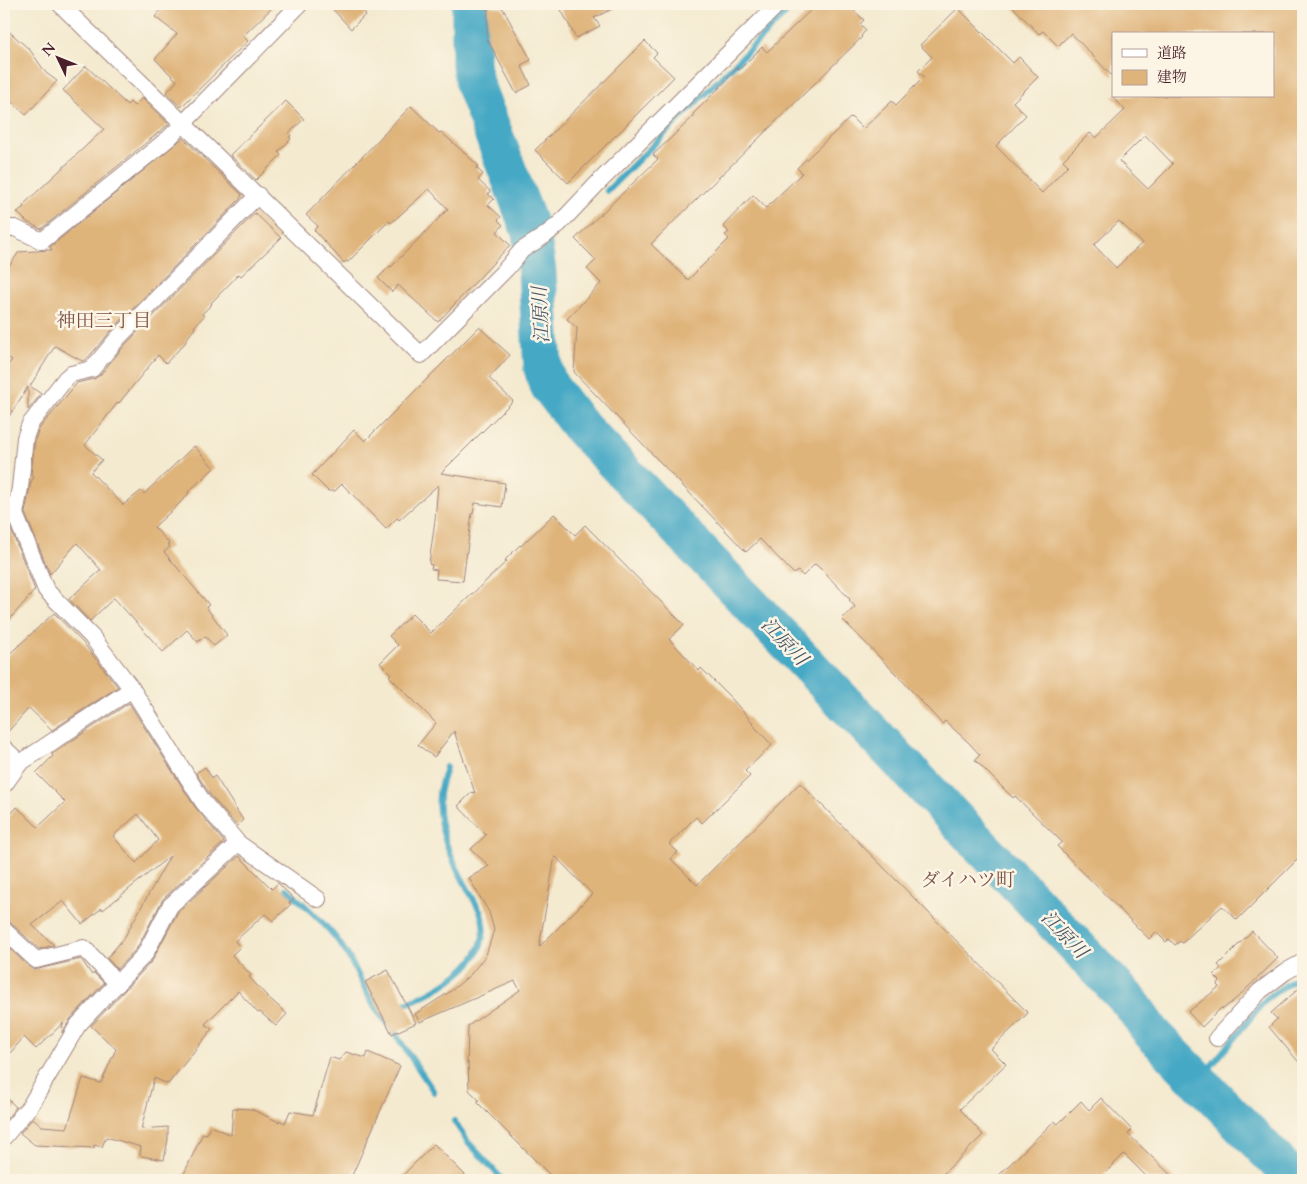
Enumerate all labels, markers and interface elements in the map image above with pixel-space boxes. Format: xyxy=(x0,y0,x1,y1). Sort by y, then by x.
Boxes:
north arrow xyxy=(32,32,82,82)
legend xyxy=(1112,32,1274,98)
text: N xyxy=(38,39,60,60)
text: 道路 xyxy=(1157,43,1187,63)
text: 建物 xyxy=(1157,67,1187,87)
water label: 江原川 xyxy=(526,284,555,344)
district label: 神田三丁目 xyxy=(56,308,152,334)
water label: 江原川 xyxy=(755,612,815,673)
district label: ダイハツ町 xyxy=(921,867,1015,893)
water label: 江原川 xyxy=(1035,905,1095,966)

